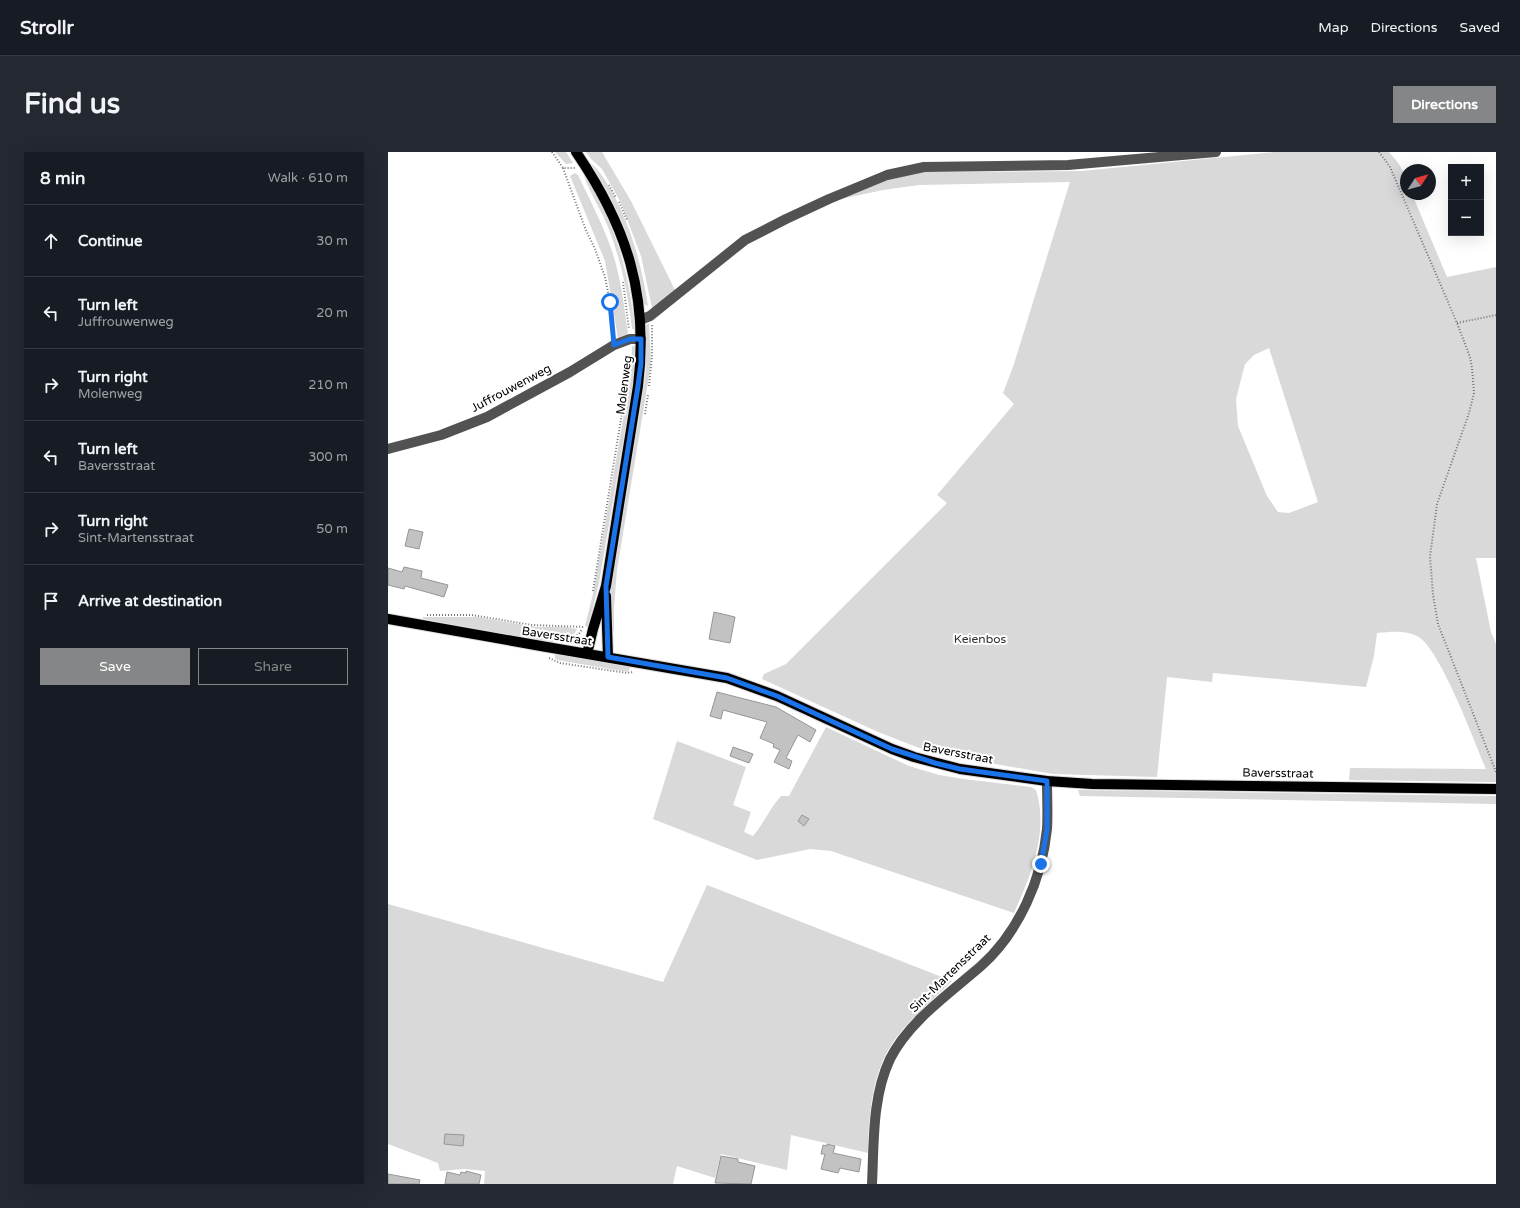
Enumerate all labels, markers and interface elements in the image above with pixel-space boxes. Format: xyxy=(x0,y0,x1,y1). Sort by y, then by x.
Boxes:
text: Strollr xyxy=(20,17,74,39)
text: Map xyxy=(1318,19,1349,36)
text: Directions xyxy=(1371,19,1438,36)
text: Saved xyxy=(1460,19,1500,36)
button: Directions xyxy=(1393,86,1496,123)
text: Find us xyxy=(24,87,120,121)
north arrow xyxy=(1400,164,1436,200)
map controls xyxy=(1448,164,1484,236)
button: + xyxy=(1448,164,1484,200)
text: 8 min xyxy=(40,168,85,189)
text: Walk · 610 m xyxy=(268,170,348,186)
button: − xyxy=(1448,200,1484,236)
icon: ahead xyxy=(40,230,62,252)
text: Continue xyxy=(78,232,142,250)
text: 30 m xyxy=(316,233,348,249)
route start xyxy=(601,293,619,311)
text: Turn left xyxy=(78,296,138,314)
icon: left xyxy=(40,302,62,324)
text: 20 m xyxy=(316,305,348,321)
text: Juffrouwenweg xyxy=(78,314,174,330)
street label: Molenweg xyxy=(613,355,635,415)
street label: Juffrouwenweg xyxy=(469,361,553,415)
text: Turn right xyxy=(78,368,148,386)
icon: right xyxy=(40,374,62,396)
text: 210 m xyxy=(308,377,348,393)
text: Molenweg xyxy=(78,386,142,402)
text: Turn left xyxy=(78,440,138,458)
icon: left xyxy=(40,446,62,468)
text: 300 m xyxy=(308,449,348,465)
text: Baversstraat xyxy=(78,458,155,474)
text: Turn right xyxy=(78,512,148,530)
icon: right xyxy=(40,518,62,540)
text: 50 m xyxy=(316,521,348,537)
text: Sint-Martensstraat xyxy=(78,530,194,546)
icon: arrive xyxy=(40,590,62,612)
text: Arrive at destination xyxy=(78,592,222,610)
street label: Baversstraat xyxy=(521,624,594,649)
park label: Keienbos xyxy=(954,632,1007,646)
button: Save xyxy=(40,648,190,685)
button: Share xyxy=(198,648,348,685)
street label: Baversstraat xyxy=(922,739,995,767)
street label: Baversstraat xyxy=(1242,765,1314,781)
route end xyxy=(1032,855,1050,873)
street label: Sint-Martensstraat xyxy=(907,931,994,1015)

